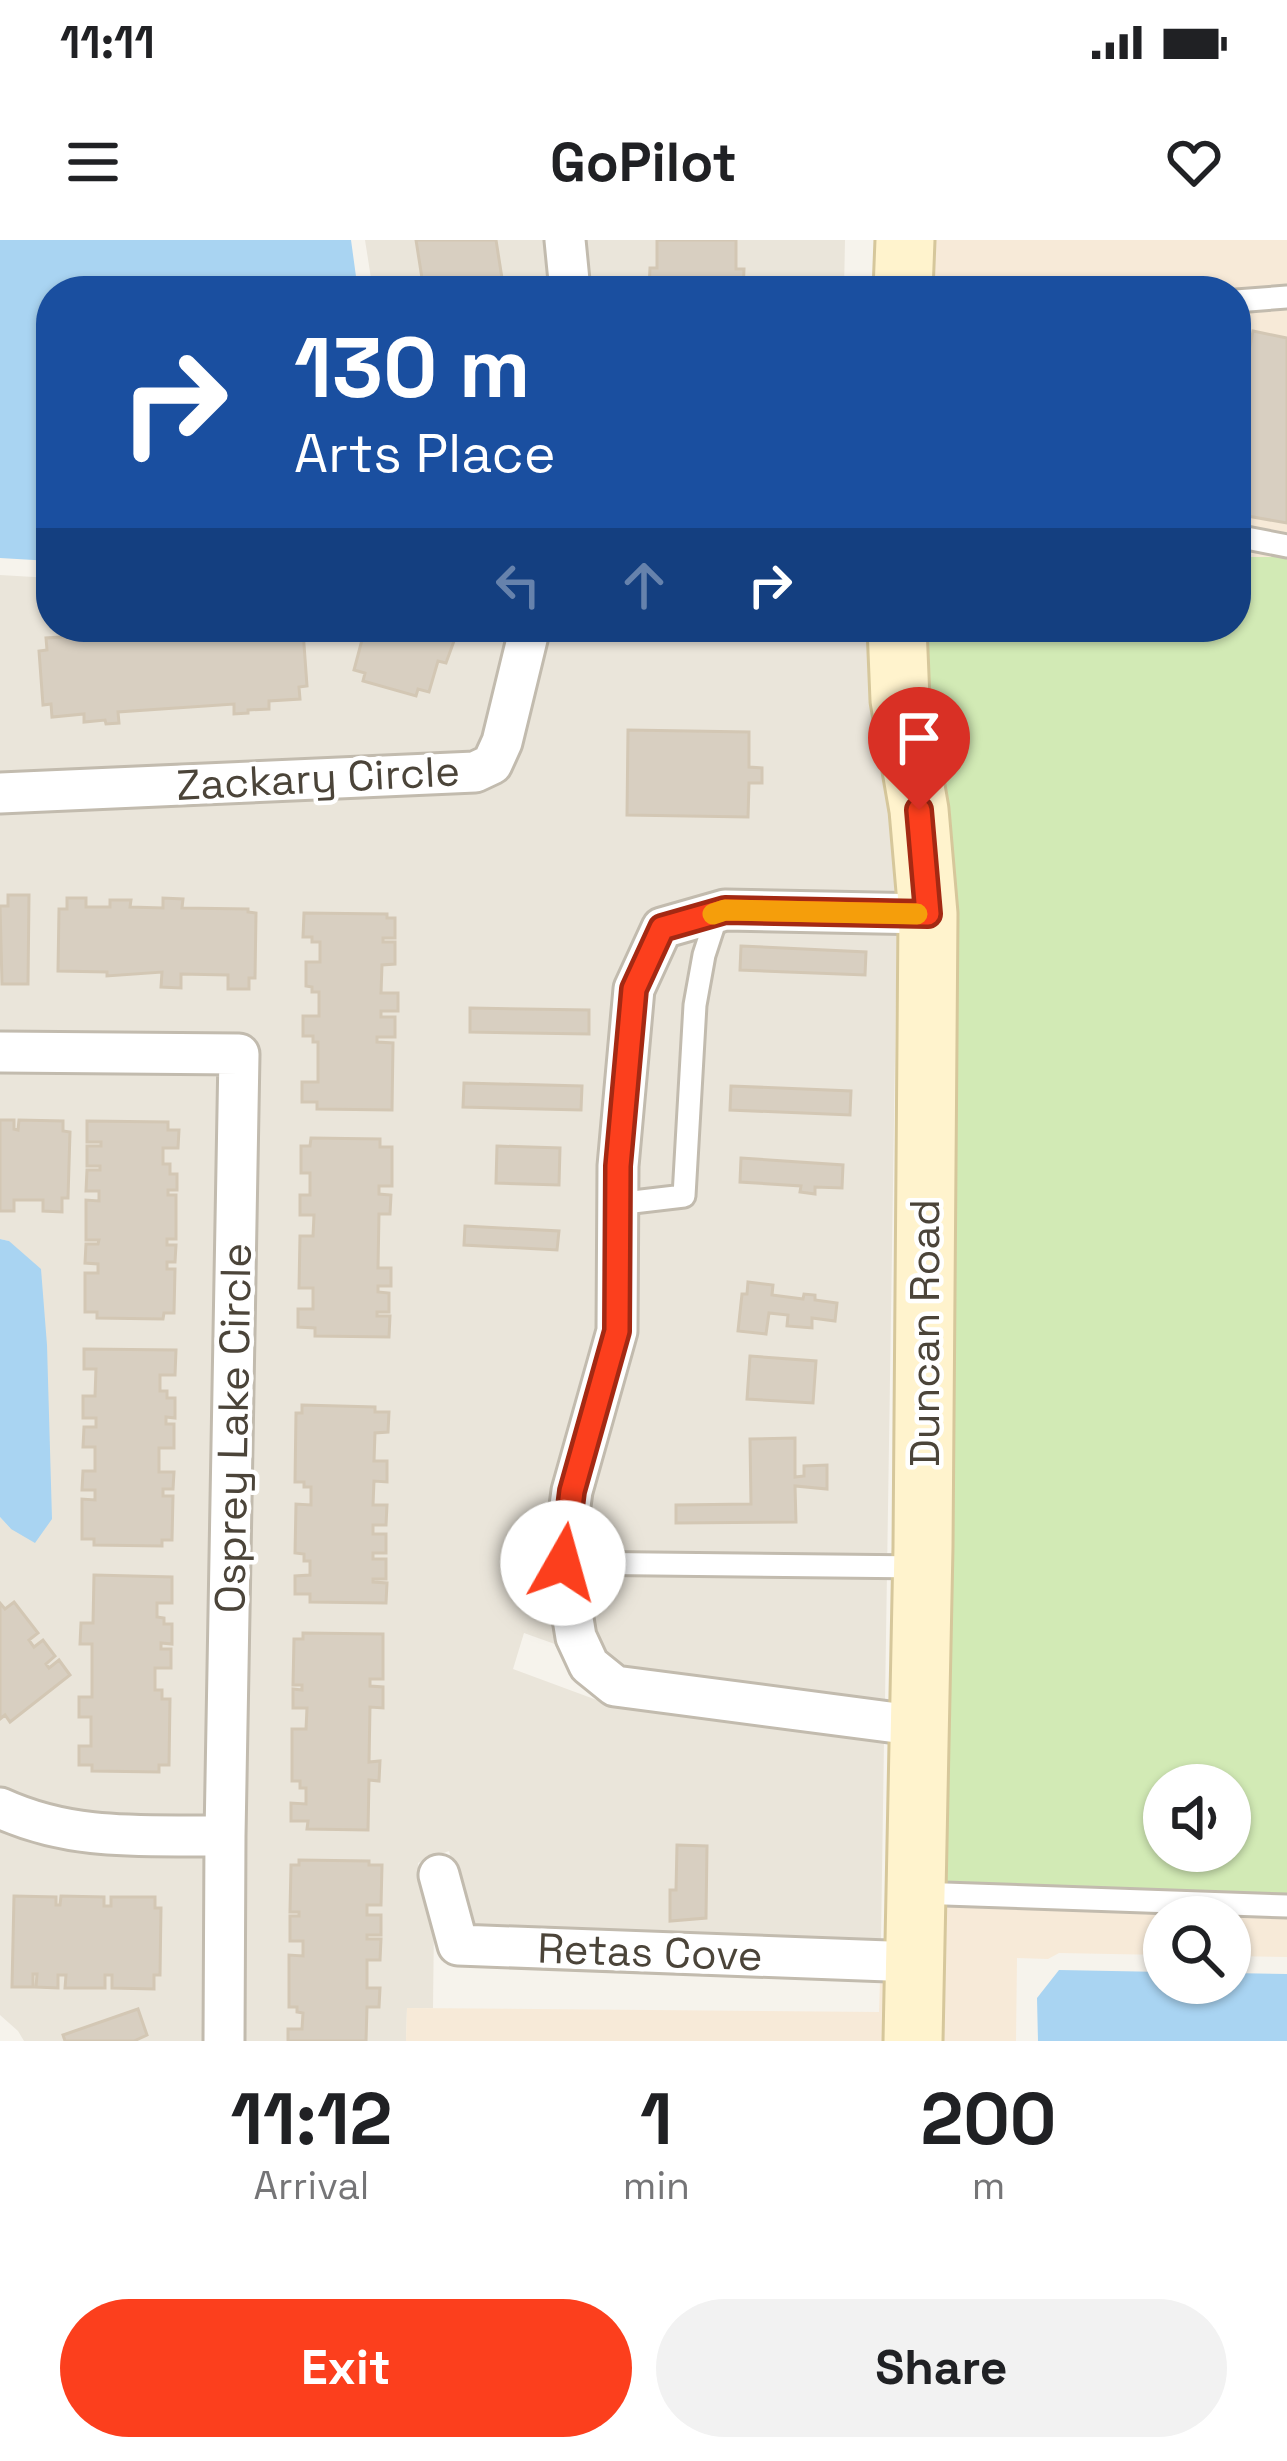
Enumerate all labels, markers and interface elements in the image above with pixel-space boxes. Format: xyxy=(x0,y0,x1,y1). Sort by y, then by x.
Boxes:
text: 11:11 xyxy=(60,14,155,71)
text: GoPilot xyxy=(550,128,737,197)
icon: menu xyxy=(60,129,126,195)
icon: heart xyxy=(1161,129,1227,195)
text: 130 m xyxy=(294,314,531,422)
icon: right xyxy=(96,324,252,480)
text: Arts Place xyxy=(294,419,556,488)
icon: left xyxy=(485,552,551,618)
icon: ahead xyxy=(611,552,677,618)
icon: right xyxy=(737,552,803,618)
pin xyxy=(868,687,970,810)
icon: arrive xyxy=(886,705,952,771)
street label: Zackary Circle xyxy=(175,744,461,812)
street label: Duncan Road xyxy=(898,1199,951,1467)
street label: Osprey Lake Circle xyxy=(203,1242,263,1614)
position arrow xyxy=(500,1500,626,1626)
map controls xyxy=(1143,1764,1251,2004)
button: sound xyxy=(1143,1764,1251,1872)
button: search xyxy=(1143,1896,1251,2004)
street label: Retas Cove xyxy=(536,1922,764,1982)
text: 11:12 xyxy=(231,2073,392,2165)
text: 1 xyxy=(640,2073,673,2165)
text: 200 xyxy=(920,2073,1056,2165)
text: Arrival xyxy=(253,2161,369,2210)
text: min xyxy=(623,2161,690,2210)
text: m xyxy=(972,2161,1005,2210)
button: Exit xyxy=(60,2299,632,2437)
button: Share xyxy=(656,2299,1227,2437)

